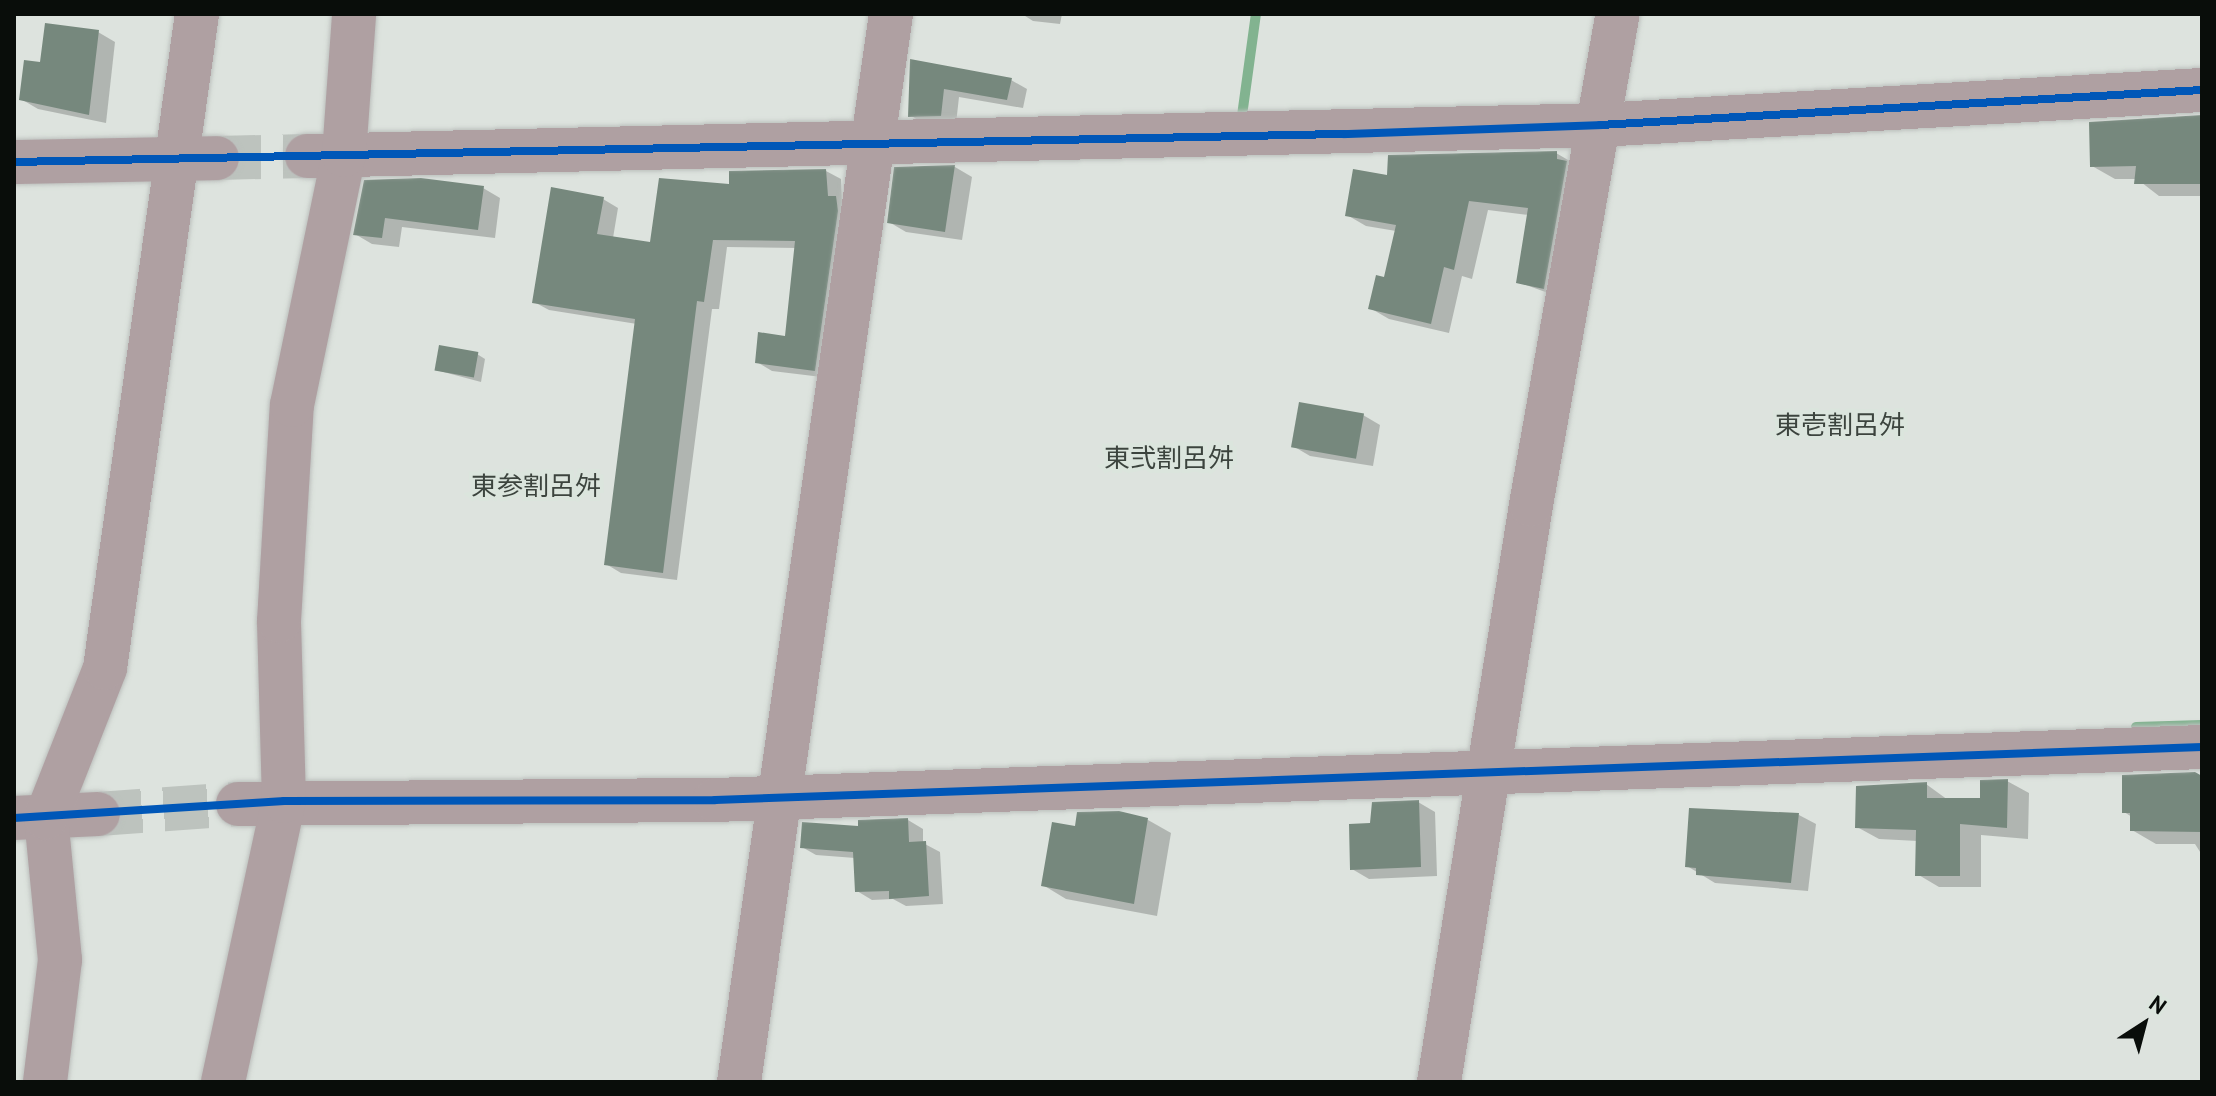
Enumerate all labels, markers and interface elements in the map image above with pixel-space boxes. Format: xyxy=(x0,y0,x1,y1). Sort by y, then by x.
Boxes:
district label: 東壱割呂舛 xyxy=(1775,409,1905,441)
district label: 東弐割呂舛 xyxy=(1104,442,1234,474)
district label: 東参割呂舛 xyxy=(471,470,601,502)
north arrow xyxy=(2104,984,2184,1064)
text: N xyxy=(2144,989,2172,1020)

